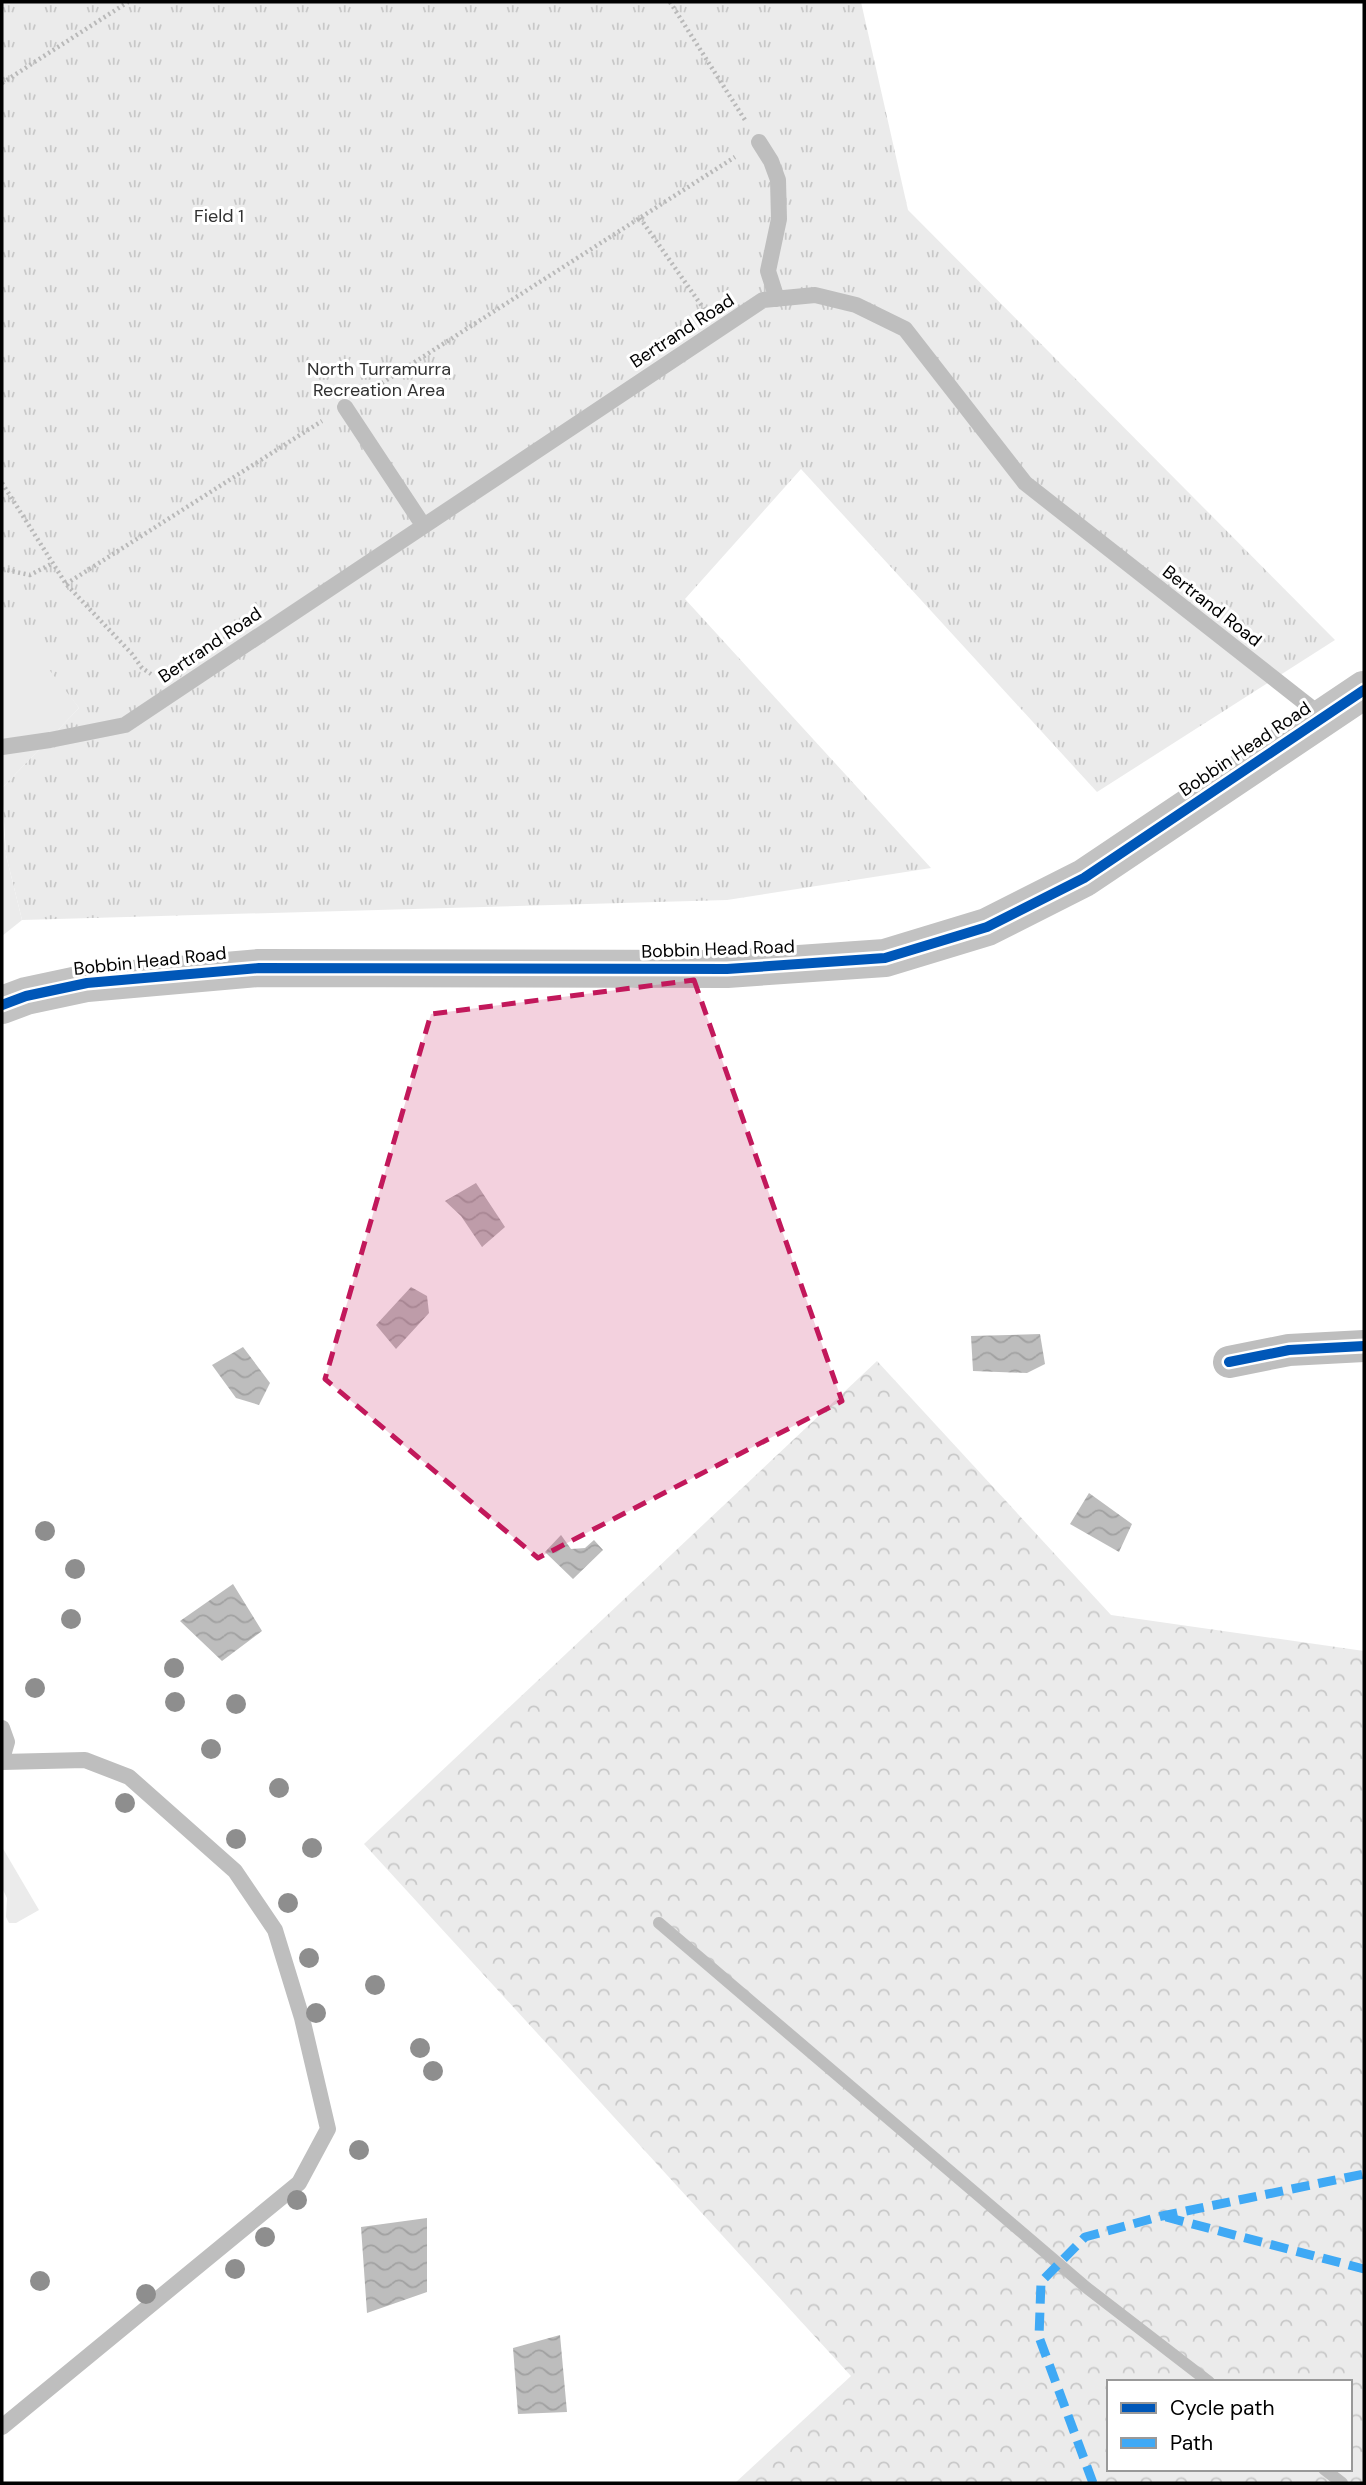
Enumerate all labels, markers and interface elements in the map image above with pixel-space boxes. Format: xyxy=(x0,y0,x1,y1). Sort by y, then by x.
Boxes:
park label: Field 1 xyxy=(194,204,244,228)
street label: Bertrand Road xyxy=(625,288,739,374)
park label: North Turramurra Recreation Area xyxy=(307,357,451,402)
street label: Bertrand Road xyxy=(1158,560,1266,652)
street label: Bertrand Road xyxy=(154,602,266,688)
street label: Bobbin Head Road xyxy=(1175,696,1315,802)
street label: Bobbin Head Road xyxy=(641,934,795,964)
street label: Bobbin Head Road xyxy=(72,941,228,981)
legend xyxy=(1107,2380,1352,2471)
text: Cycle path xyxy=(1170,2394,1275,2422)
text: Path xyxy=(1170,2429,1213,2457)

